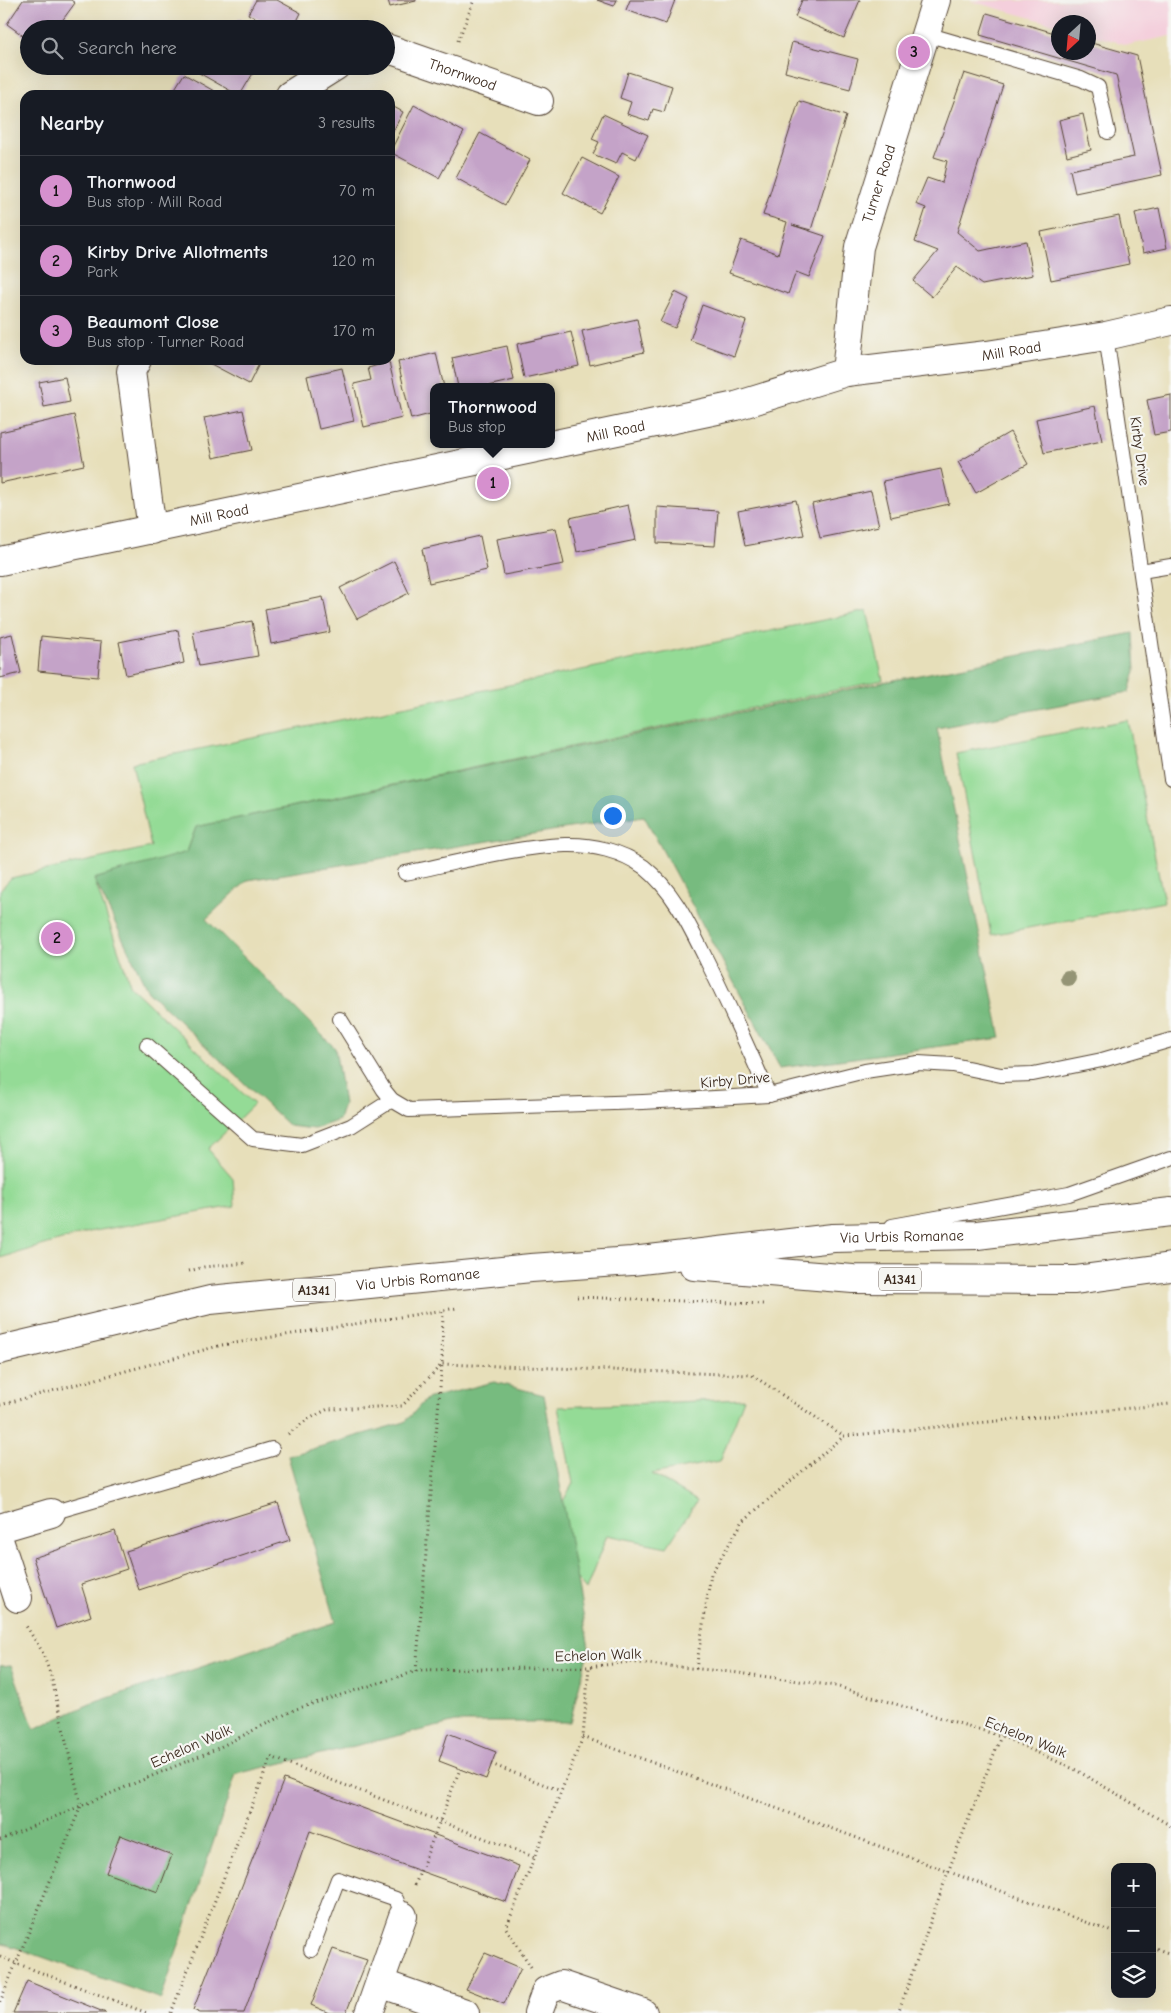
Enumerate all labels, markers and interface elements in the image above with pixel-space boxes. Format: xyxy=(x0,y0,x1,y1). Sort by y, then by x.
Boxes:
north arrow xyxy=(1051,15,1096,60)
search box xyxy=(20,20,395,75)
pin: 3 xyxy=(898,33,930,71)
icon: search xyxy=(38,34,66,62)
text: Search here xyxy=(78,37,177,59)
street label: Thornwood xyxy=(426,54,499,95)
text: Nearby xyxy=(40,111,104,135)
text: 3 results xyxy=(318,114,375,132)
street label: Turner Road xyxy=(858,142,899,225)
text: Thornwood xyxy=(87,171,176,193)
text: 1 xyxy=(53,182,59,200)
text: 70 m xyxy=(339,182,375,200)
text: Bus stop · Mill Road xyxy=(87,193,222,211)
text: Kirby Drive Allotments xyxy=(87,241,268,263)
text: 2 xyxy=(52,252,60,270)
text: 120 m xyxy=(332,252,375,270)
text: Park xyxy=(87,263,118,281)
text: Beaumont Close xyxy=(87,311,219,333)
text: 3 xyxy=(52,322,60,340)
text: 170 m xyxy=(333,322,375,340)
text: Bus stop · Turner Road xyxy=(87,333,244,351)
street label: Mill Road xyxy=(980,337,1042,365)
popup xyxy=(430,383,555,448)
text: Thornwood xyxy=(448,396,537,418)
street label: Kirby Drive xyxy=(1126,415,1154,487)
street label: Mill Road xyxy=(584,416,647,446)
text: Bus stop xyxy=(448,418,506,436)
pin: 1 xyxy=(477,464,509,502)
street label: Mill Road xyxy=(188,500,250,530)
your location xyxy=(600,803,626,829)
pin: 2 xyxy=(41,919,73,957)
street label: Kirby Drive xyxy=(699,1068,771,1092)
street label: Via Urbis Romanae xyxy=(840,1226,964,1247)
street label: Via Urbis Romanae xyxy=(356,1264,481,1294)
road number: A1341 xyxy=(879,1268,921,1290)
road number: A1341 xyxy=(293,1278,335,1302)
street label: Echelon Walk xyxy=(554,1644,642,1666)
street label: Echelon Walk xyxy=(982,1712,1070,1762)
street label: Echelon Walk xyxy=(148,1720,235,1772)
map controls xyxy=(1111,1863,1156,1998)
button: + xyxy=(1111,1863,1156,1908)
button: − xyxy=(1111,1908,1156,1953)
button: layers xyxy=(1111,1953,1156,1998)

